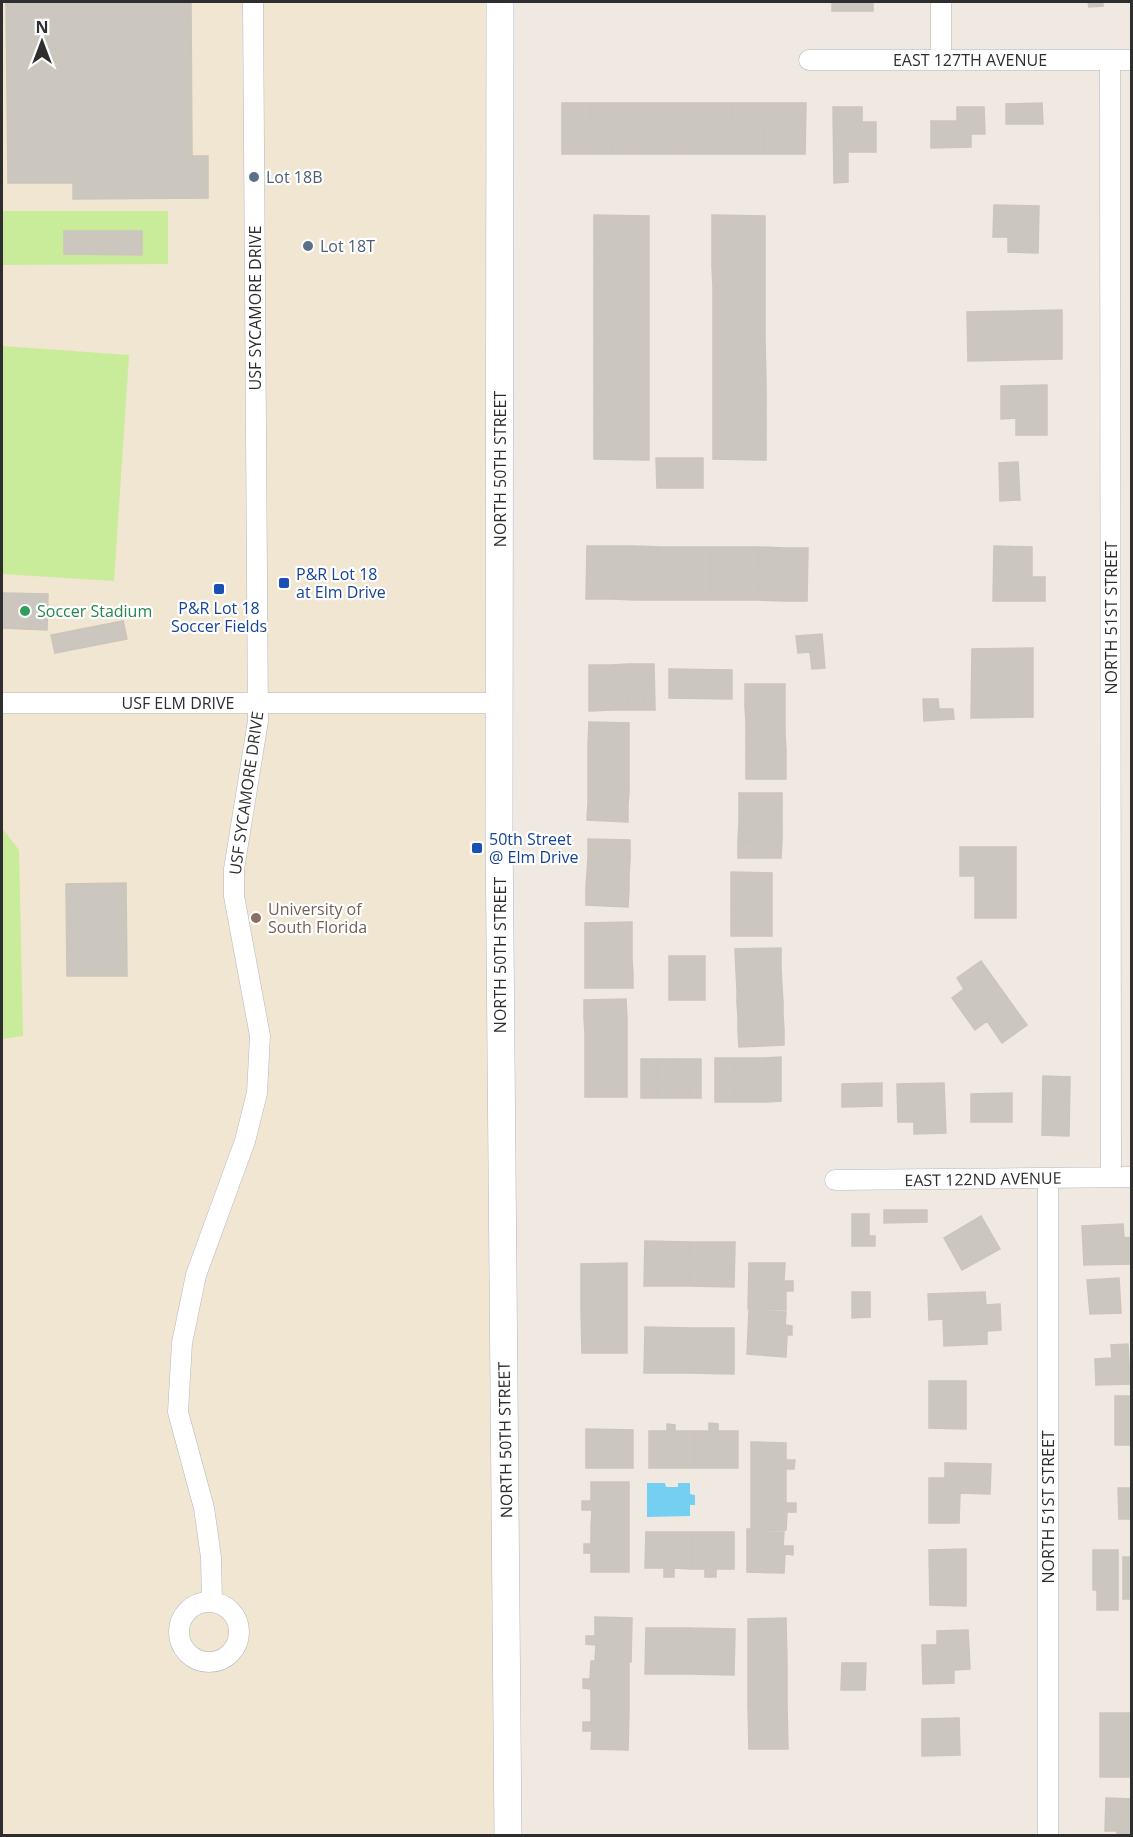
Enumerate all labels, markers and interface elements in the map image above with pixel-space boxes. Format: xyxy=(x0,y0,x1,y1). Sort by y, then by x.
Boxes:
north arrow xyxy=(12,12,72,72)
text: N xyxy=(35,16,49,38)
street label: EAST 127TH AVENUE xyxy=(893,49,1047,71)
place label: Lot 18B xyxy=(266,166,322,188)
marker: Lot 18B xyxy=(247,170,261,184)
street label: USF SYCAMORE DRIVE xyxy=(244,226,266,390)
place label: Lot 18T xyxy=(320,235,375,257)
marker: Lot 18T xyxy=(301,239,315,253)
street label: NORTH 50TH STREET xyxy=(489,391,511,547)
street label: NORTH 51ST STREET xyxy=(1100,541,1122,695)
place label: P&R Lot 18 at Elm Drive xyxy=(296,563,386,603)
marker: P&R Lot 18 at Elm Drive xyxy=(277,576,291,590)
marker: P&R Lot 18 Soccer Fields xyxy=(212,582,226,596)
place label: P&R Lot 18 Soccer Fields xyxy=(171,597,267,637)
place label: Soccer Stadium xyxy=(37,600,152,622)
marker: Soccer Stadium xyxy=(18,604,32,618)
street label: USF ELM DRIVE xyxy=(121,692,235,714)
street label: USF SYCAMORE DRIVE xyxy=(224,710,268,876)
place label: 50th Street @ Elm Drive xyxy=(489,828,579,868)
marker: 50th Street @ Elm Drive xyxy=(470,841,484,855)
street label: NORTH 50TH STREET xyxy=(489,877,511,1033)
place label: University of South Florida xyxy=(268,898,367,938)
marker: University of South Florida xyxy=(249,911,263,925)
street label: EAST 122ND AVENUE xyxy=(904,1167,1062,1191)
street label: NORTH 50TH STREET xyxy=(493,1362,517,1518)
street label: NORTH 51ST STREET xyxy=(1037,1430,1059,1584)

